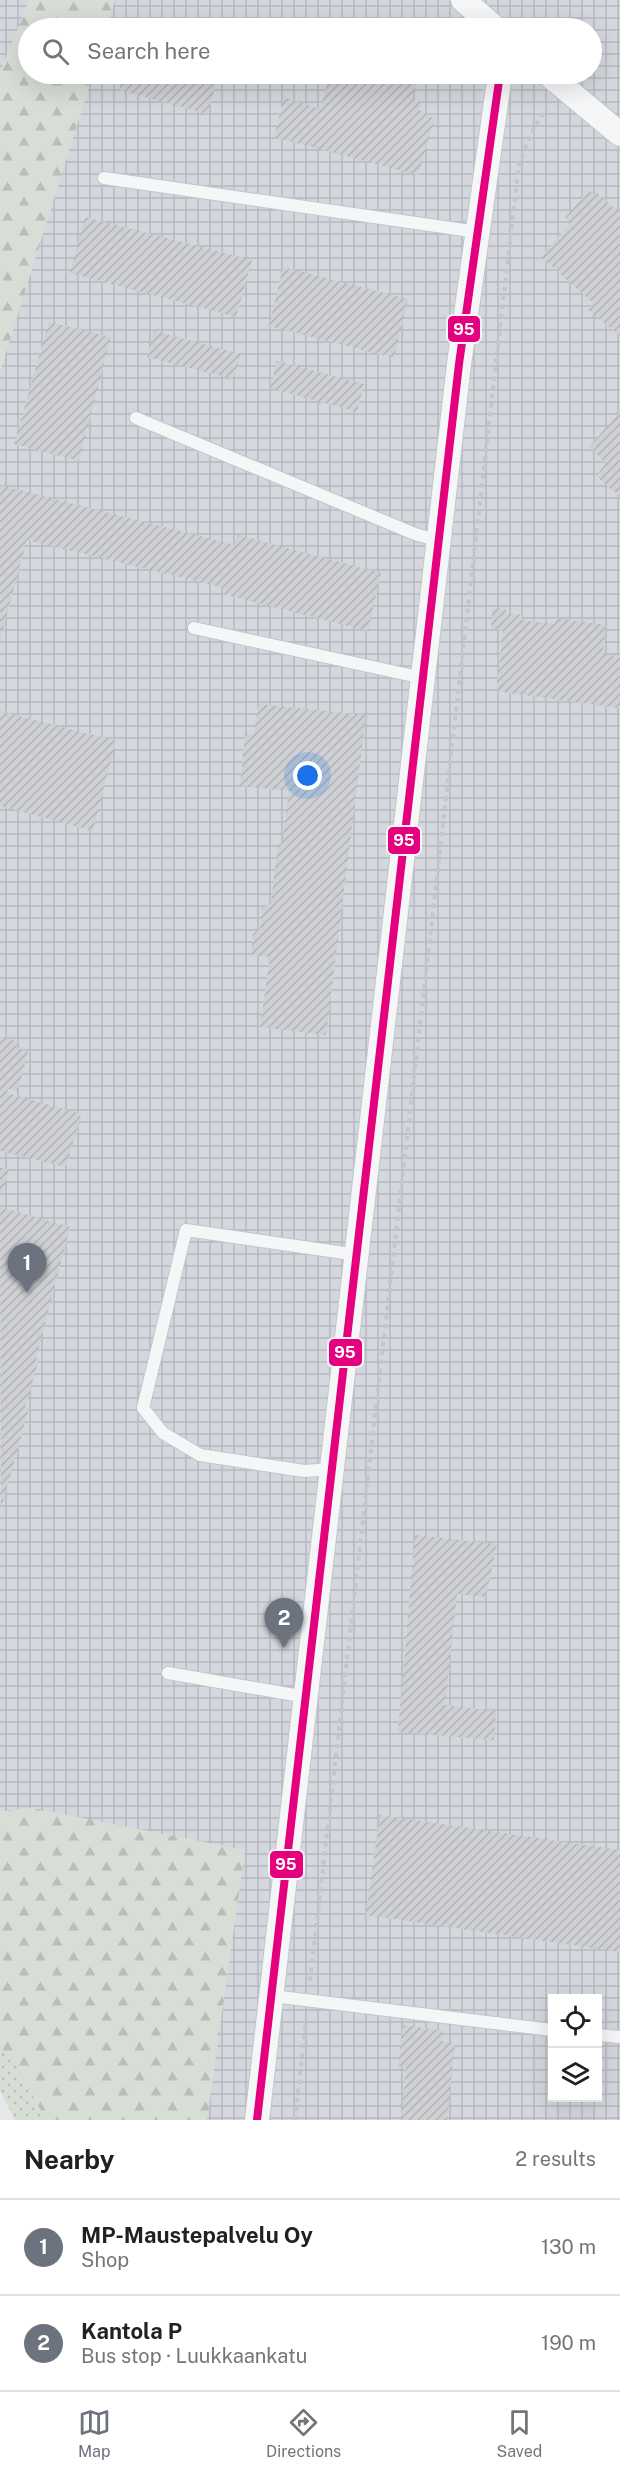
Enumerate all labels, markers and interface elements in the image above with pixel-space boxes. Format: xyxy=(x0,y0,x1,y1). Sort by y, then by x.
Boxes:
search box xyxy=(18,18,602,84)
icon: search xyxy=(39,35,72,68)
text: Search here xyxy=(87,38,211,64)
line badge: 95 xyxy=(447,315,481,343)
text: 95 xyxy=(453,320,475,339)
your location xyxy=(293,761,322,790)
line badge: 95 xyxy=(387,826,421,855)
text: 95 xyxy=(393,831,415,850)
pin: 1 xyxy=(8,1244,46,1293)
line badge: 95 xyxy=(328,1338,363,1367)
text: 95 xyxy=(334,1343,356,1362)
pin: 2 xyxy=(264,1598,304,1648)
line badge: 95 xyxy=(269,1850,304,1879)
text: 95 xyxy=(275,1855,297,1874)
map controls xyxy=(548,1994,602,2102)
button: locate xyxy=(548,1994,602,2048)
button: layers xyxy=(548,2048,602,2102)
text: Nearby xyxy=(24,2144,114,2175)
text: 2 results xyxy=(515,2147,596,2171)
text: MP-Maustepalvelu Oy xyxy=(81,2222,313,2248)
text: 1 xyxy=(39,2235,48,2259)
text: 130 m xyxy=(541,2235,596,2259)
text: Shop xyxy=(81,2248,129,2272)
text: Kantola P xyxy=(81,2318,182,2344)
text: 2 xyxy=(37,2331,50,2355)
text: 190 m xyxy=(541,2331,596,2355)
text: Bus stop · Luukkaankatu xyxy=(81,2344,307,2368)
tab: Map xyxy=(78,2406,111,2461)
tab: Directions xyxy=(266,2406,341,2461)
tab: Saved xyxy=(497,2406,542,2461)

